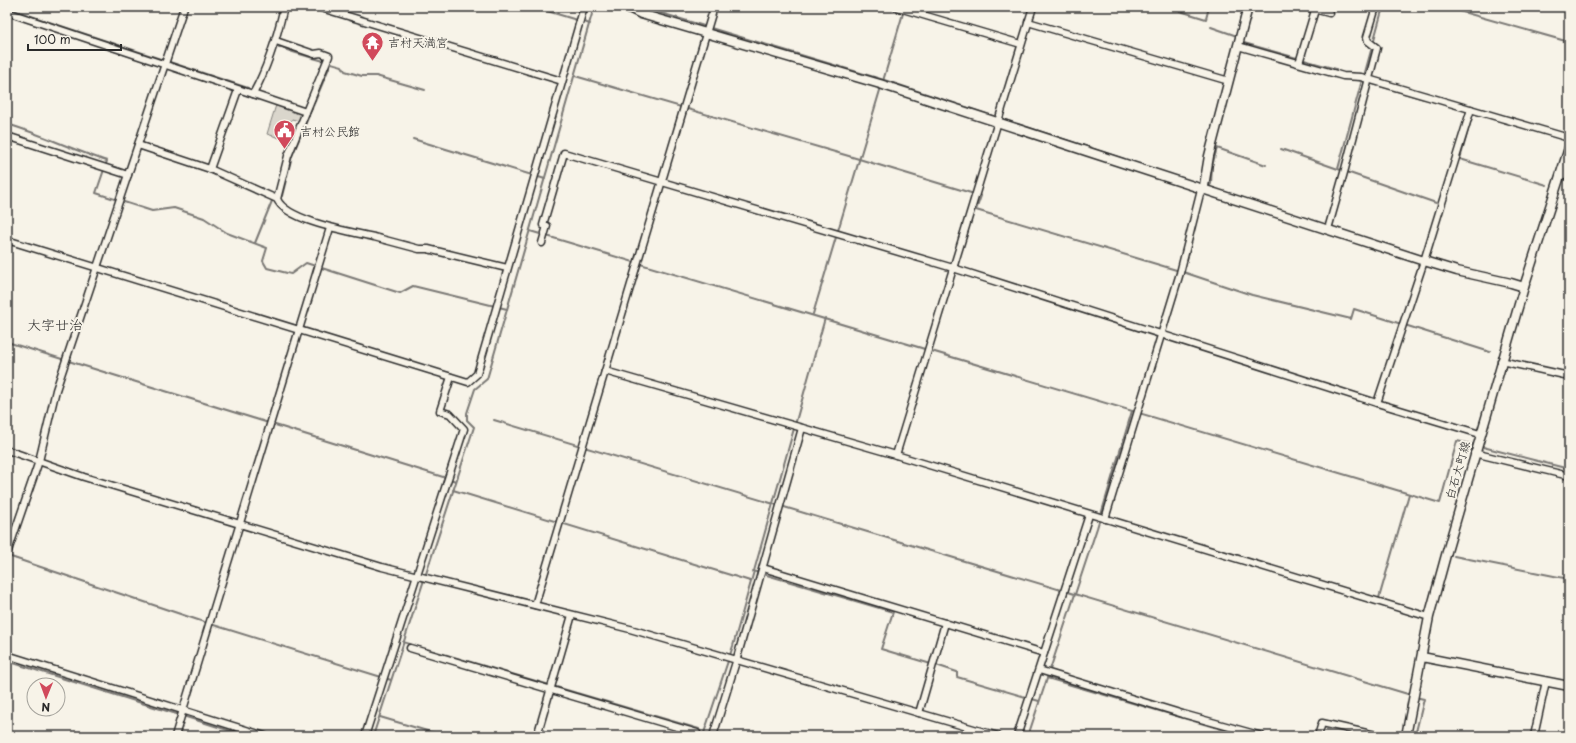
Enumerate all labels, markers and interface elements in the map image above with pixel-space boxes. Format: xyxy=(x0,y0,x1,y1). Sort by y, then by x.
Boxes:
scale bar xyxy=(28,26,121,52)
temple icon: 吉村天満宮 xyxy=(360,29,386,62)
text: 100 m xyxy=(34,30,71,48)
place label: 吉村天満宮 xyxy=(388,33,448,51)
public building icon: 吉村公民館 xyxy=(271,118,297,151)
place label: 吉村公民館 xyxy=(300,122,360,140)
district label: 大字廿治 xyxy=(27,314,83,335)
street label: 白石大町線 xyxy=(1440,439,1474,501)
north arrow xyxy=(26,677,66,717)
text: N xyxy=(41,699,50,716)

